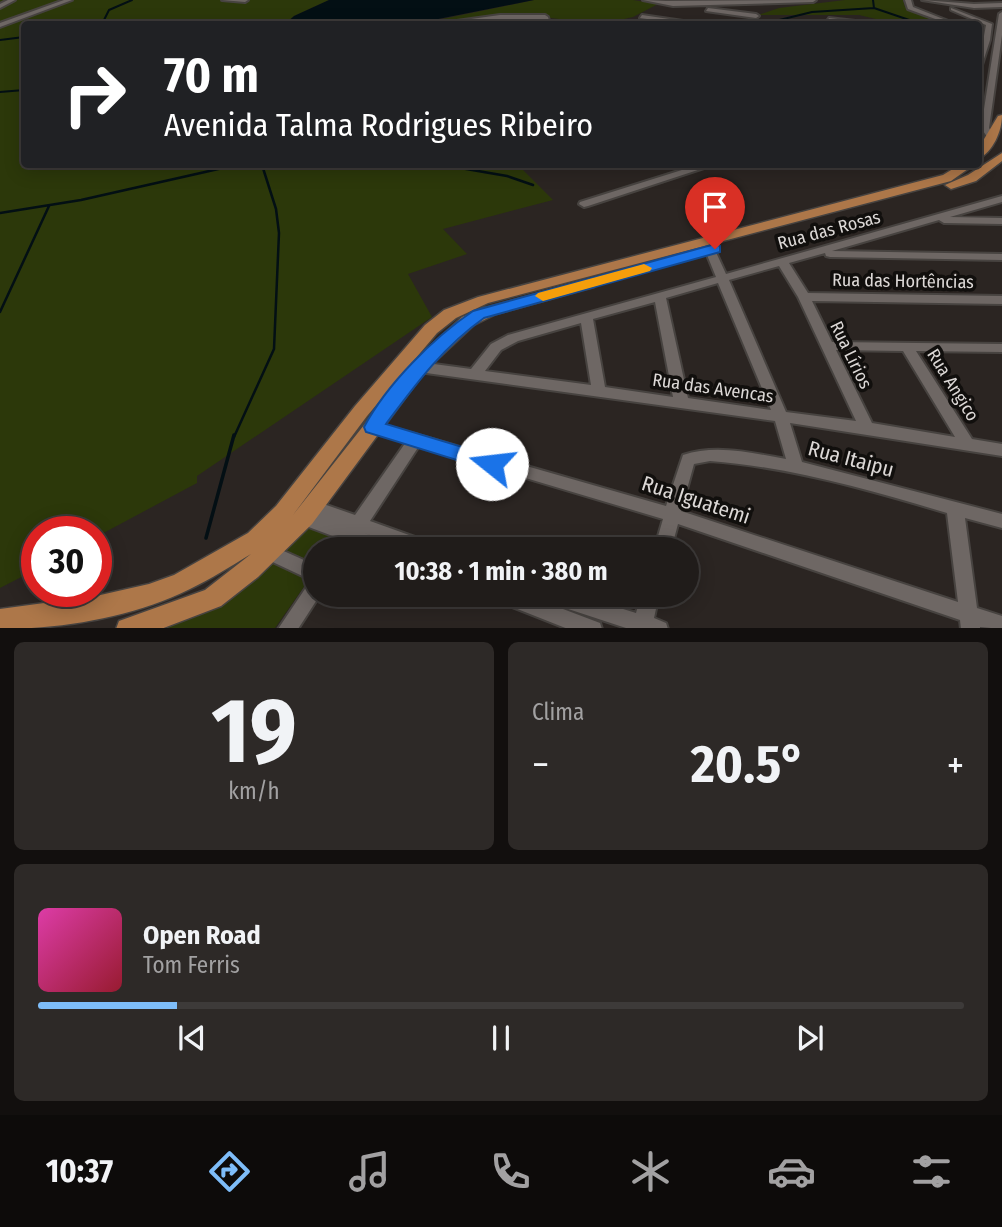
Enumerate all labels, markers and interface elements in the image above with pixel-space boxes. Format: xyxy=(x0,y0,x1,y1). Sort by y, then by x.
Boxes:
text: 70 m xyxy=(164,46,259,105)
icon: right xyxy=(49,49,140,140)
text: Avenida Talma Rodrigues Ribeiro xyxy=(164,106,593,144)
pin xyxy=(685,177,745,249)
icon: arrive xyxy=(696,188,734,226)
street label: Rua das Rosas xyxy=(775,206,883,254)
street label: Rua das Hortências xyxy=(832,269,974,293)
street label: Rua Lírios xyxy=(825,318,877,393)
street label: Rua Angico xyxy=(922,345,984,425)
street label: Rua das Avencas xyxy=(651,369,775,407)
position arrow xyxy=(455,427,529,501)
street label: Rua Itaipu xyxy=(805,435,897,483)
street label: Rua Iguatemi xyxy=(639,470,753,530)
speed limit sign: 30 xyxy=(21,516,112,607)
text: 10:38 · 1 min · 380 m xyxy=(394,556,608,587)
text: 19 xyxy=(211,677,297,786)
text: Clima xyxy=(532,698,584,726)
text: 20.5° xyxy=(691,733,805,796)
text: − xyxy=(532,742,549,788)
text: + xyxy=(947,742,964,788)
text: km/h xyxy=(228,777,280,805)
text: Open Road xyxy=(143,920,261,951)
text: Tom Ferris xyxy=(143,951,240,979)
icon: previous xyxy=(173,1019,211,1057)
icon: pause xyxy=(482,1019,520,1057)
icon: next xyxy=(791,1019,829,1057)
icon: directions xyxy=(205,1147,254,1196)
icon: music xyxy=(345,1147,394,1196)
icon: phone xyxy=(486,1147,535,1196)
icon: climate xyxy=(626,1147,675,1196)
icon: car xyxy=(767,1147,816,1196)
icon: filters xyxy=(907,1147,956,1196)
text: 10:37 xyxy=(46,1152,113,1190)

